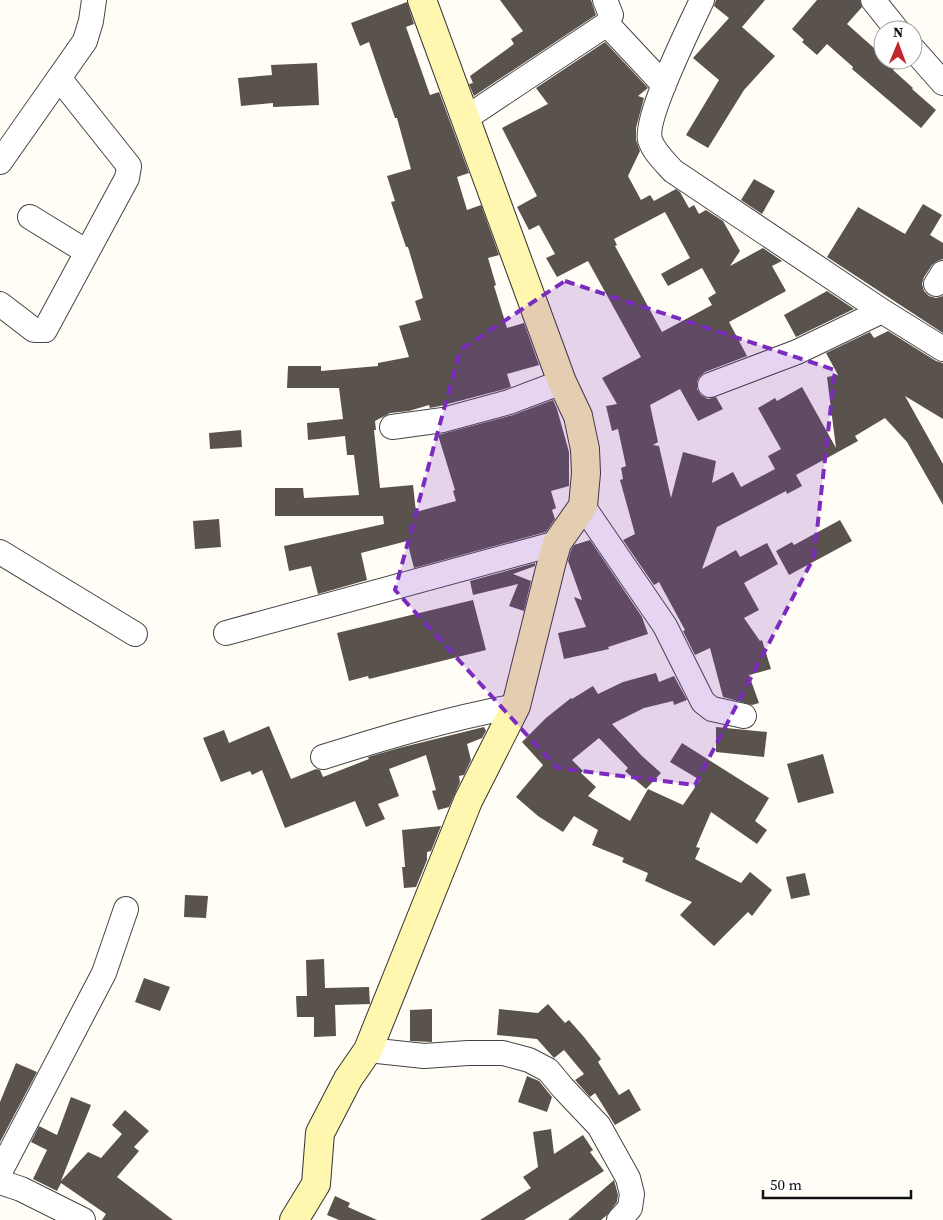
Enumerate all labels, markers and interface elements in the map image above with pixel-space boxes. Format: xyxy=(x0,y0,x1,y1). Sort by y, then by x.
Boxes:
north arrow xyxy=(873,20,923,70)
text: N xyxy=(893,22,904,42)
scale bar xyxy=(763,1168,910,1200)
text: 50 m xyxy=(770,1174,802,1195)

